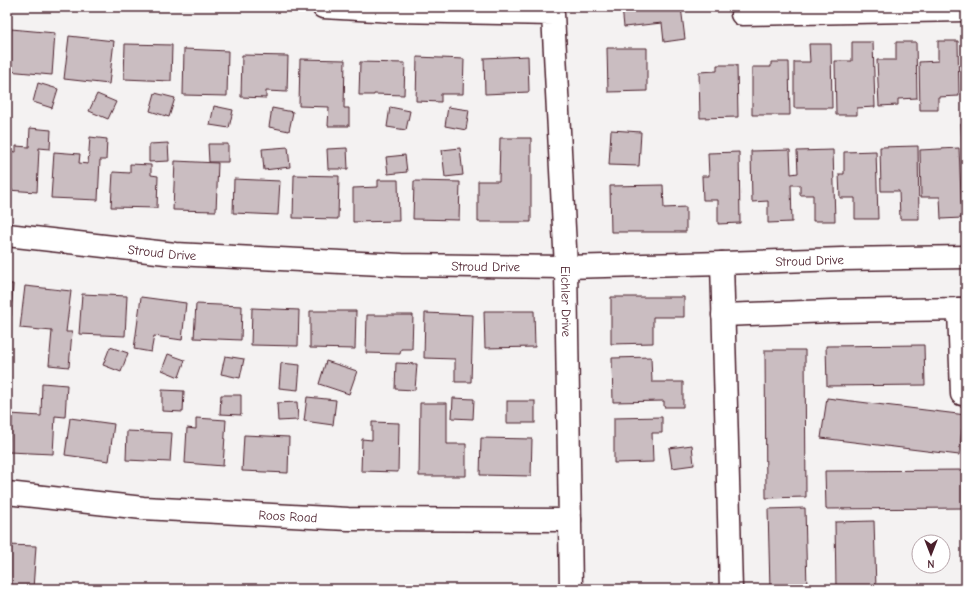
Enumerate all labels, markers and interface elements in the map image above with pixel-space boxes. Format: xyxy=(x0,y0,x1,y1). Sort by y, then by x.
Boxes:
street label: Stroud Drive xyxy=(127,241,197,263)
street label: Stroud Drive xyxy=(775,251,845,269)
street label: Stroud Drive xyxy=(451,258,521,274)
street label: Eichler Drive xyxy=(558,266,575,338)
street label: Roos Road xyxy=(258,507,318,525)
north arrow xyxy=(911,534,951,574)
text: N xyxy=(927,557,935,570)

